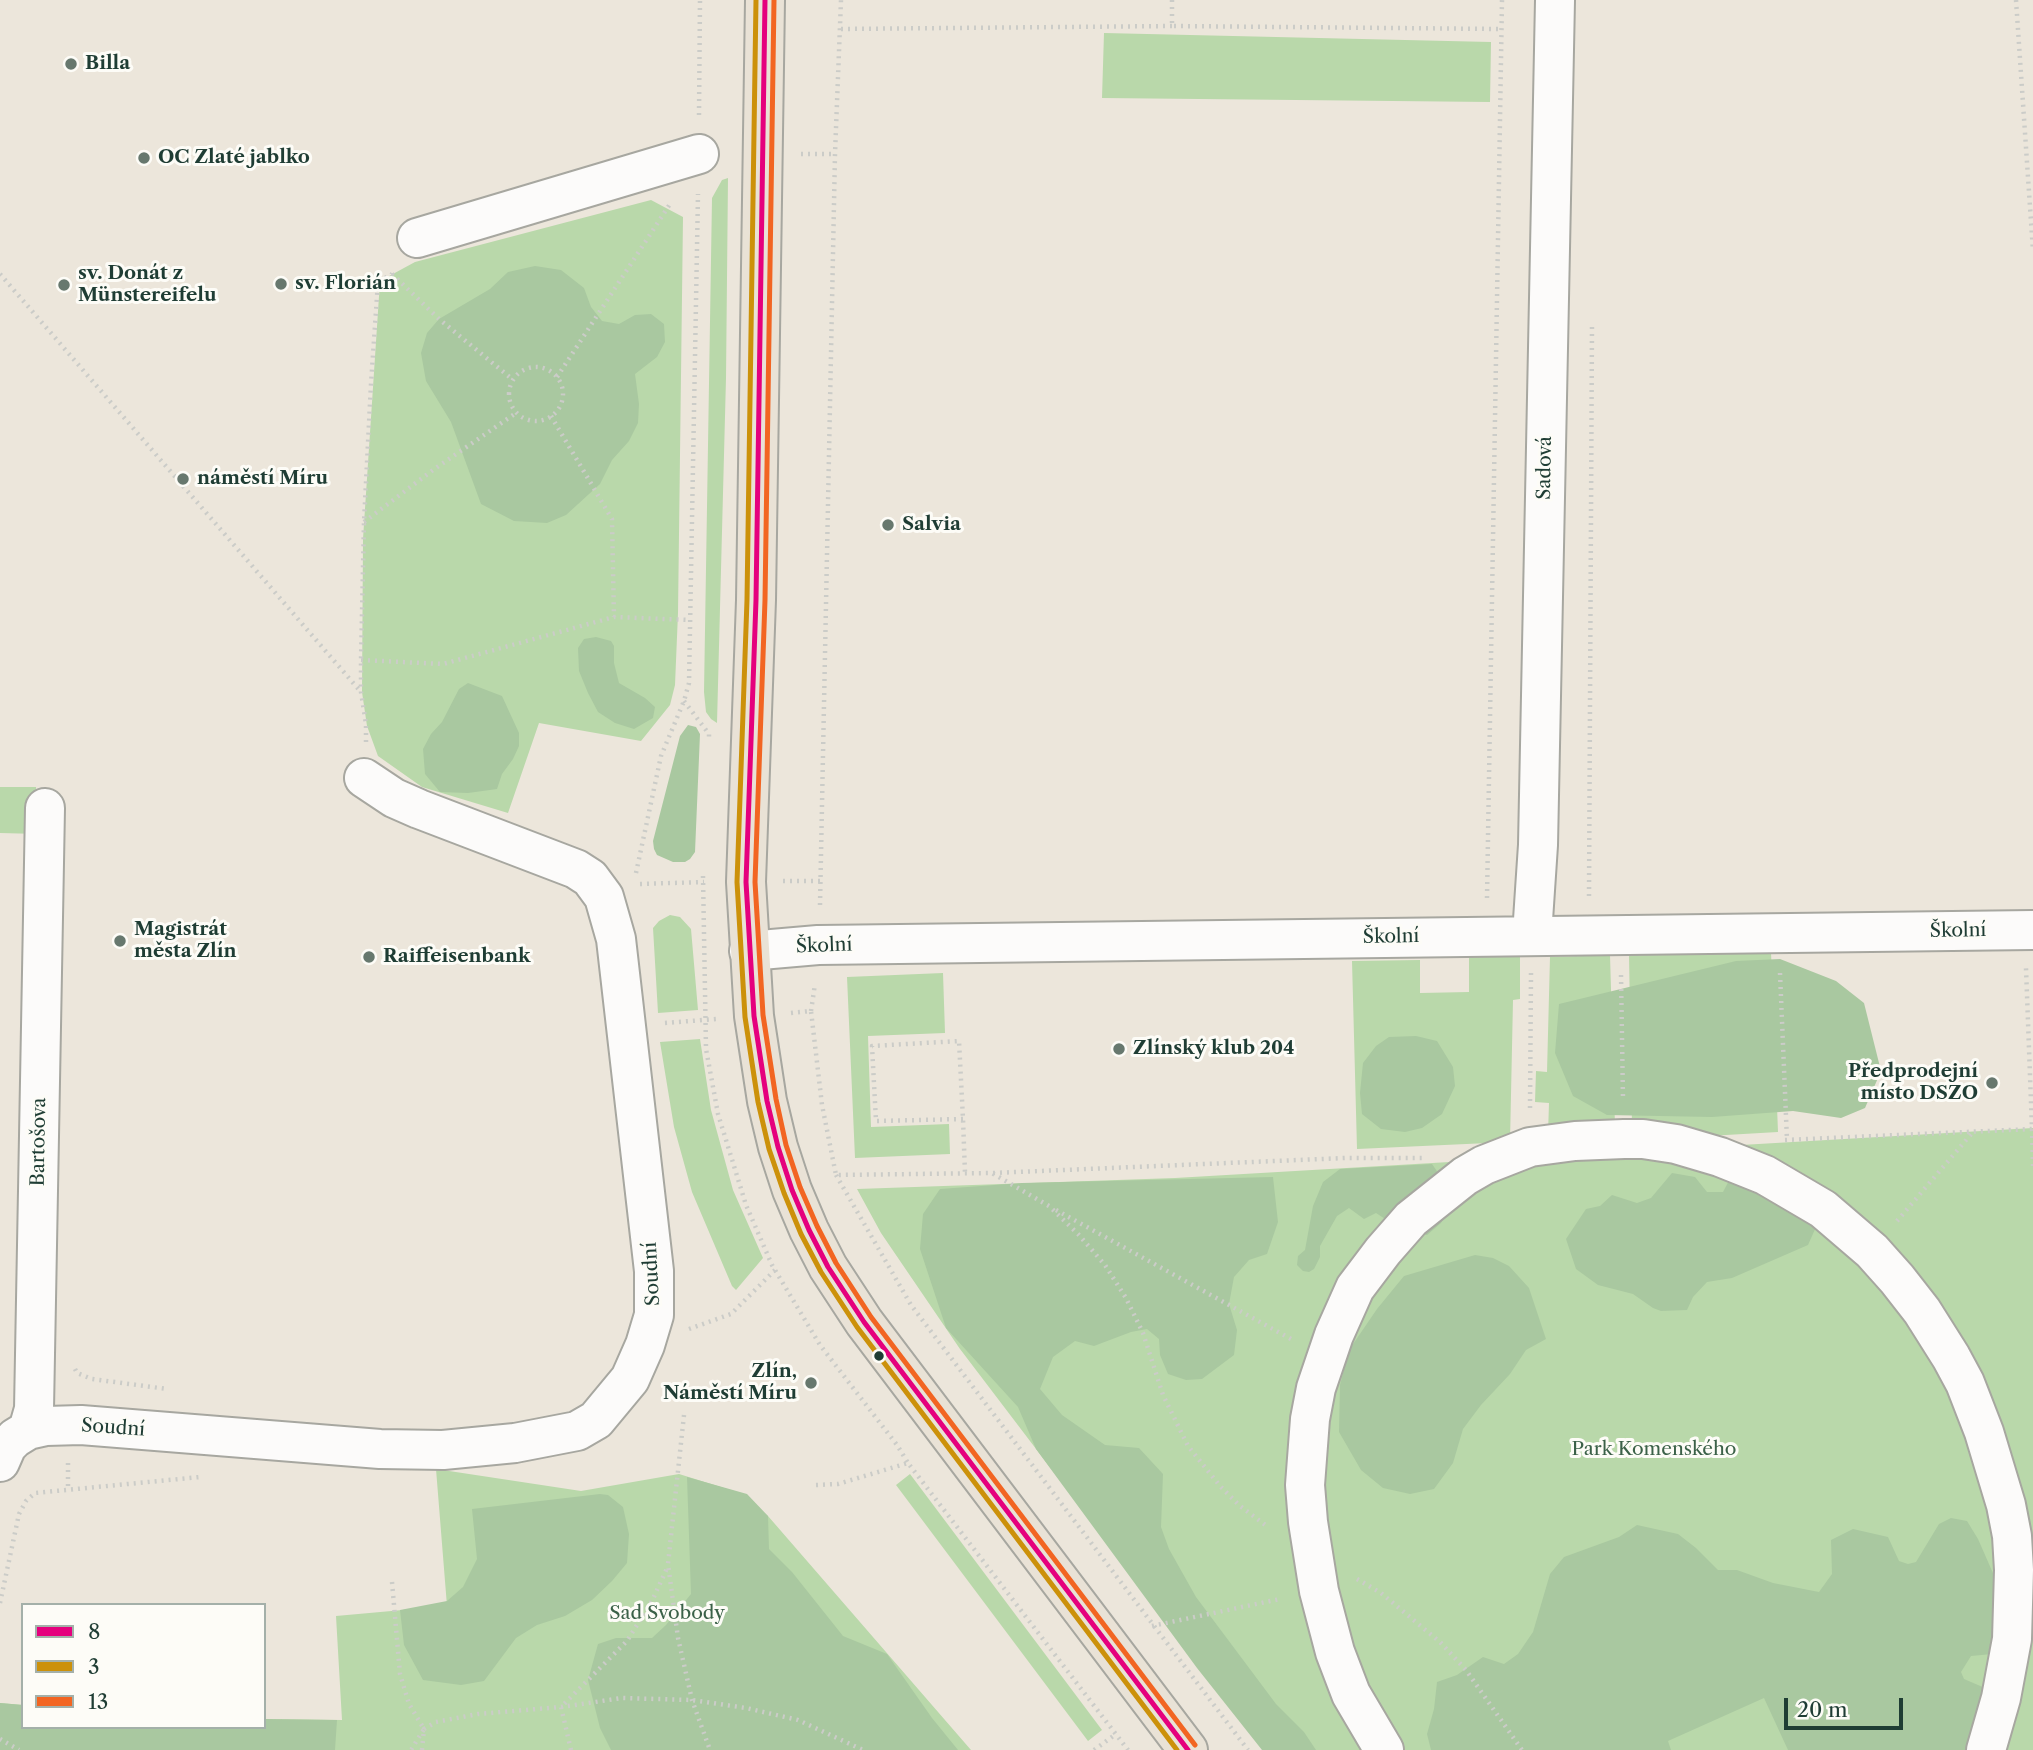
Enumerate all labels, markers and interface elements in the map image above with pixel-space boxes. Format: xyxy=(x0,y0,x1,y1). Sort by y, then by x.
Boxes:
place label: Billa xyxy=(85,53,130,75)
marker: Billa xyxy=(63,56,79,72)
place label: OC Zlaté jablko xyxy=(158,147,310,169)
marker: OC Zlaté jablko xyxy=(136,150,152,166)
place label: sv. Donát z Münstereifelu xyxy=(78,263,217,307)
place label: sv. Florián xyxy=(295,273,396,295)
marker: sv. Florián xyxy=(273,276,289,292)
marker: sv. Donát z Münstereifelu xyxy=(56,277,72,293)
street label: Sadová xyxy=(1533,436,1557,500)
place label: náměstí Míru xyxy=(197,468,328,490)
marker: náměstí Míru xyxy=(175,471,191,487)
place label: Salvia xyxy=(902,514,961,536)
marker: Salvia xyxy=(880,517,896,533)
place label: Magistrát města Zlín xyxy=(134,919,237,963)
street label: Školní xyxy=(1930,919,1986,943)
street label: Školní xyxy=(1363,925,1419,949)
marker: Magistrát města Zlín xyxy=(112,933,128,949)
street label: Školní xyxy=(795,934,853,958)
place label: Raiffeisenbank xyxy=(383,946,530,968)
marker: Raiffeisenbank xyxy=(361,949,377,965)
place label: Zlínský klub 204 xyxy=(1133,1038,1294,1060)
marker: Zlínský klub 204 xyxy=(1111,1041,1127,1057)
place label: Předprodejní místo DSZO xyxy=(1848,1061,1978,1105)
marker: Předprodejní místo DSZO xyxy=(1984,1075,2000,1091)
street label: Bartošova xyxy=(27,1097,51,1187)
street label: Soudní xyxy=(639,1241,665,1307)
unlabelled marker xyxy=(872,1349,886,1363)
place label: Zlín, Náměstí Míru xyxy=(663,1361,797,1405)
marker: Zlín, Náměstí Míru xyxy=(803,1375,819,1391)
street label: Soudní xyxy=(80,1414,146,1442)
park label: Park Komenského xyxy=(1571,1439,1737,1461)
legend xyxy=(21,1603,266,1729)
park label: Sad Svobody xyxy=(609,1603,725,1625)
text: 8 xyxy=(88,1619,100,1644)
text: 3 xyxy=(88,1654,100,1679)
scale bar xyxy=(1788,1684,1907,1728)
text: 13 xyxy=(88,1689,108,1714)
text: 20 m xyxy=(1797,1697,1848,1722)

